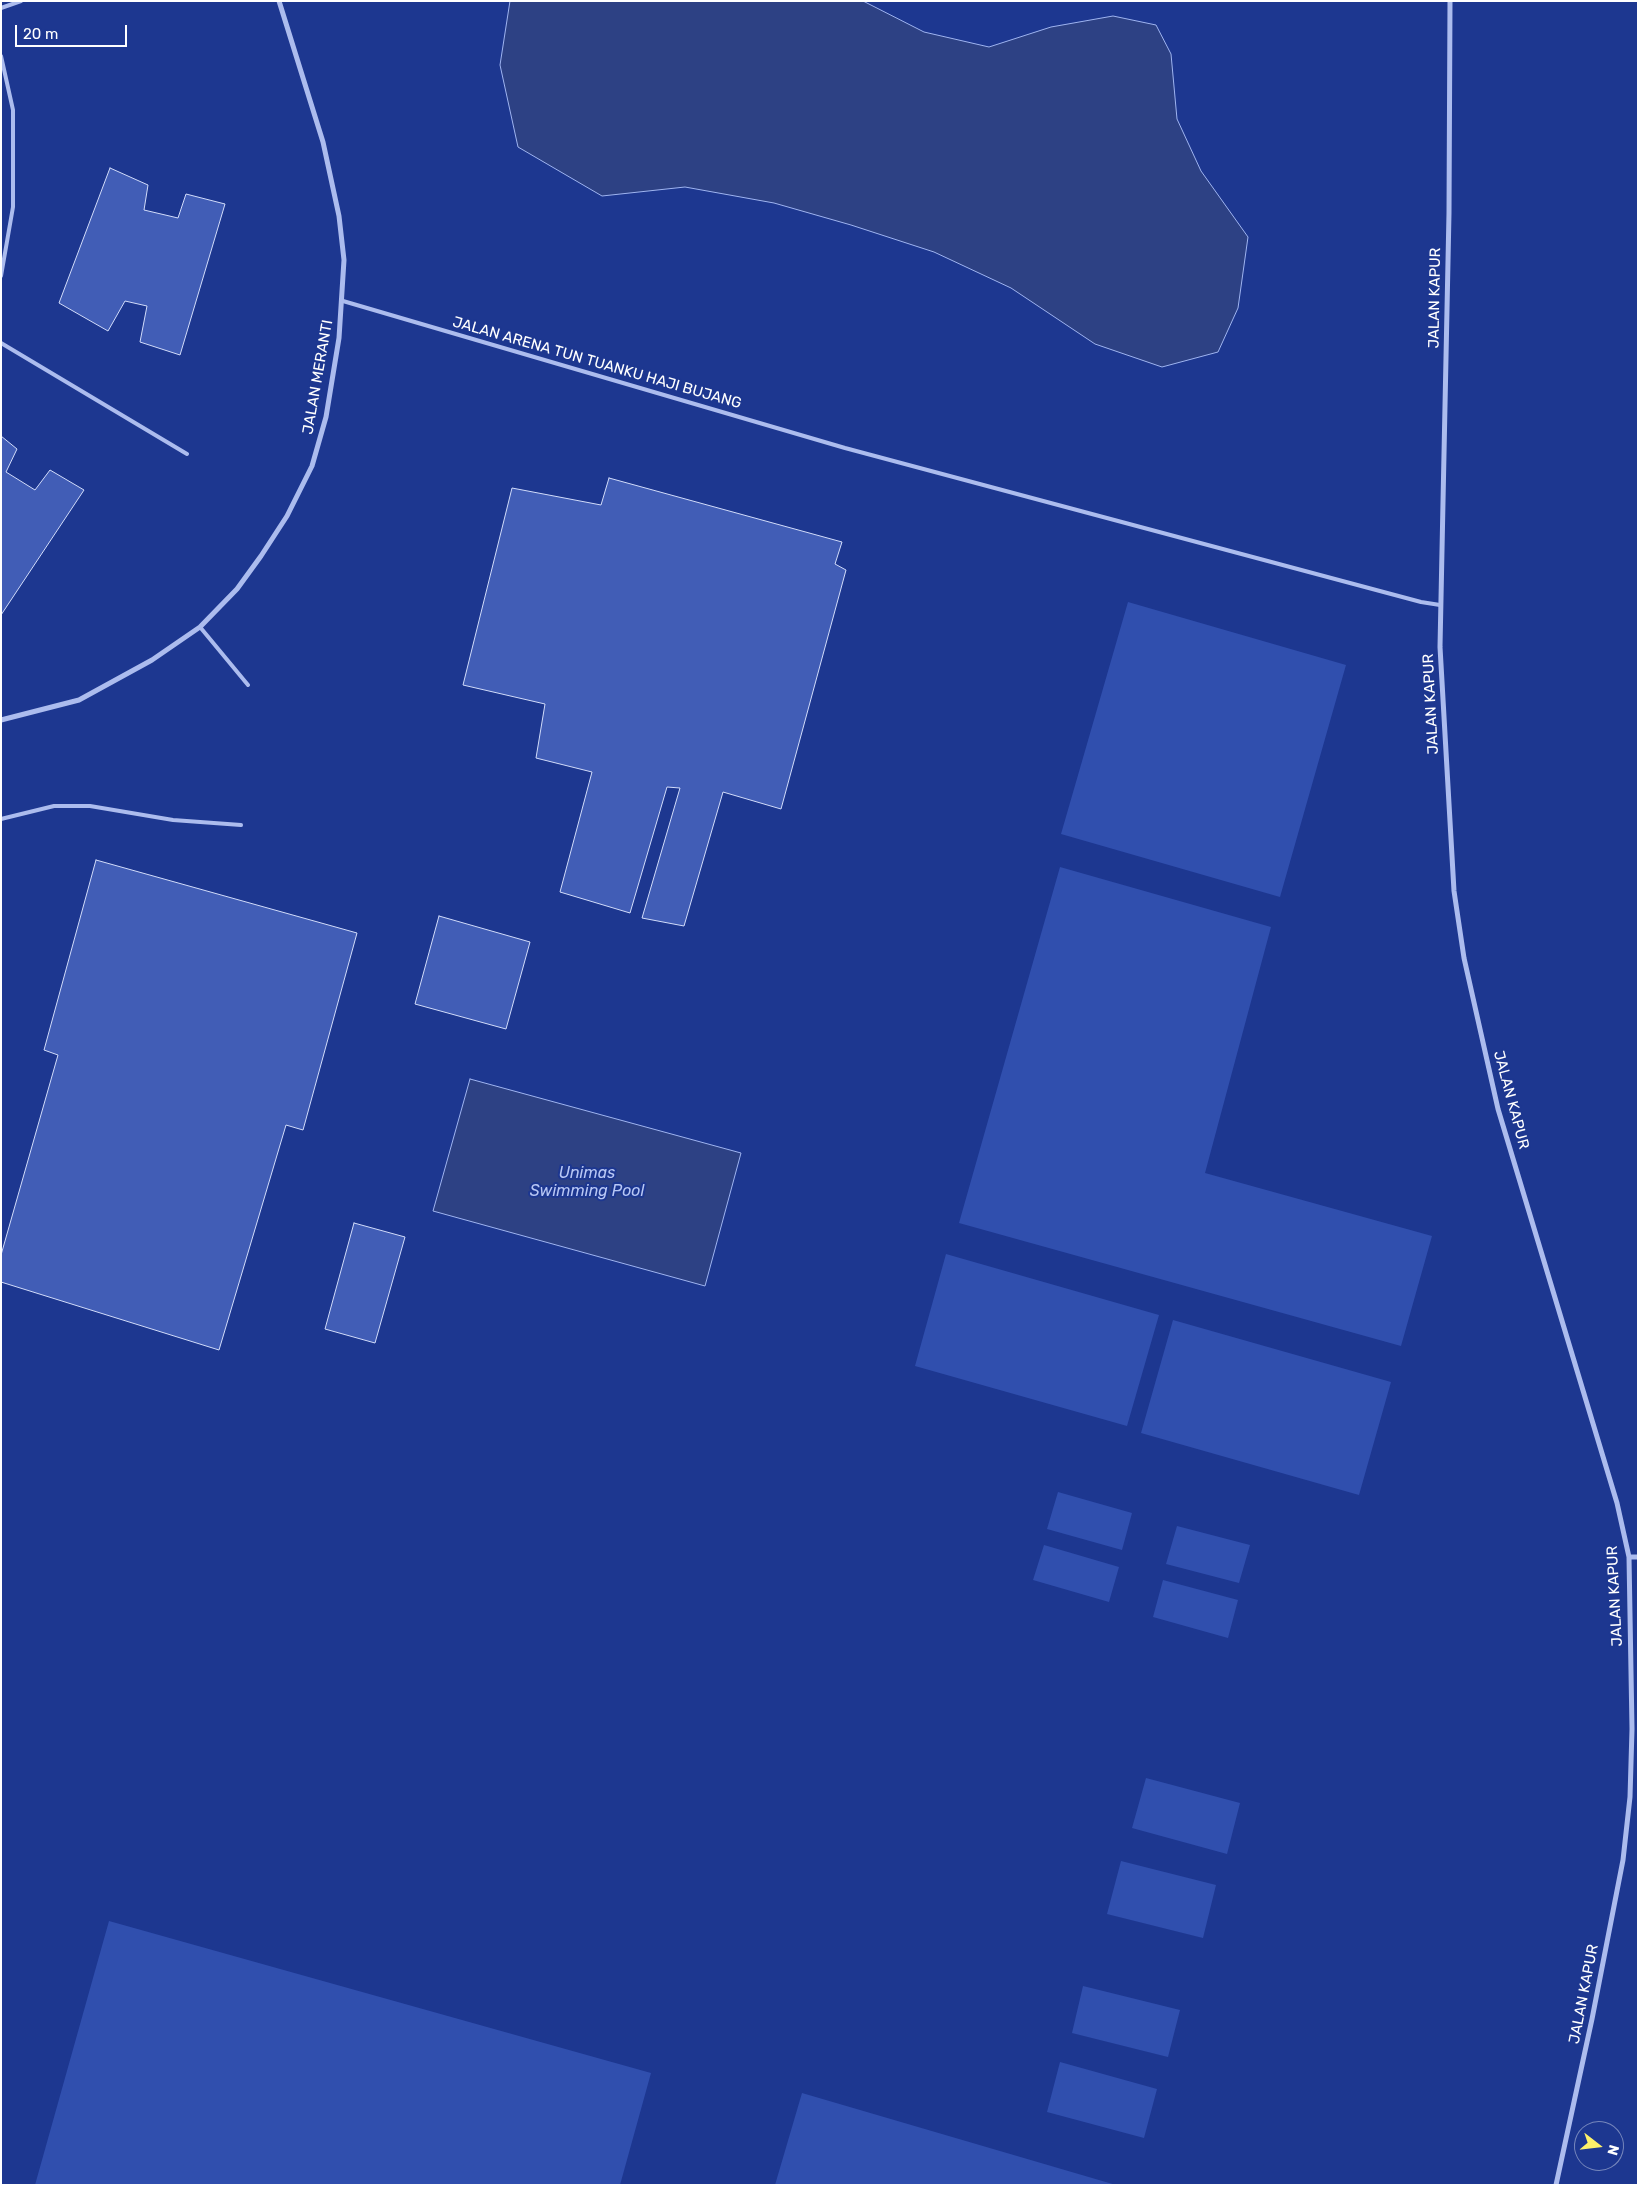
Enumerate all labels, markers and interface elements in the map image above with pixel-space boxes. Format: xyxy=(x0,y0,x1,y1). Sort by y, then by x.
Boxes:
scale bar xyxy=(18,15,130,47)
text: 20 m xyxy=(23,25,58,43)
street label: JALAN KAPUR xyxy=(1425,247,1445,349)
street label: JALAN ARENA TUN TUANKU HAJI BUJANG xyxy=(451,313,743,413)
street label: JALAN MERANTI xyxy=(299,318,337,436)
street label: JALAN KAPUR xyxy=(1419,653,1443,755)
street label: JALAN KAPUR xyxy=(1489,1049,1533,1151)
water label: Unimas Swimming Pool xyxy=(530,1163,644,1201)
street label: JALAN KAPUR xyxy=(1603,1545,1627,1647)
street label: JALAN KAPUR xyxy=(1566,1943,1602,2045)
north arrow xyxy=(1574,2121,1624,2171)
text: N xyxy=(1603,2143,1623,2157)

